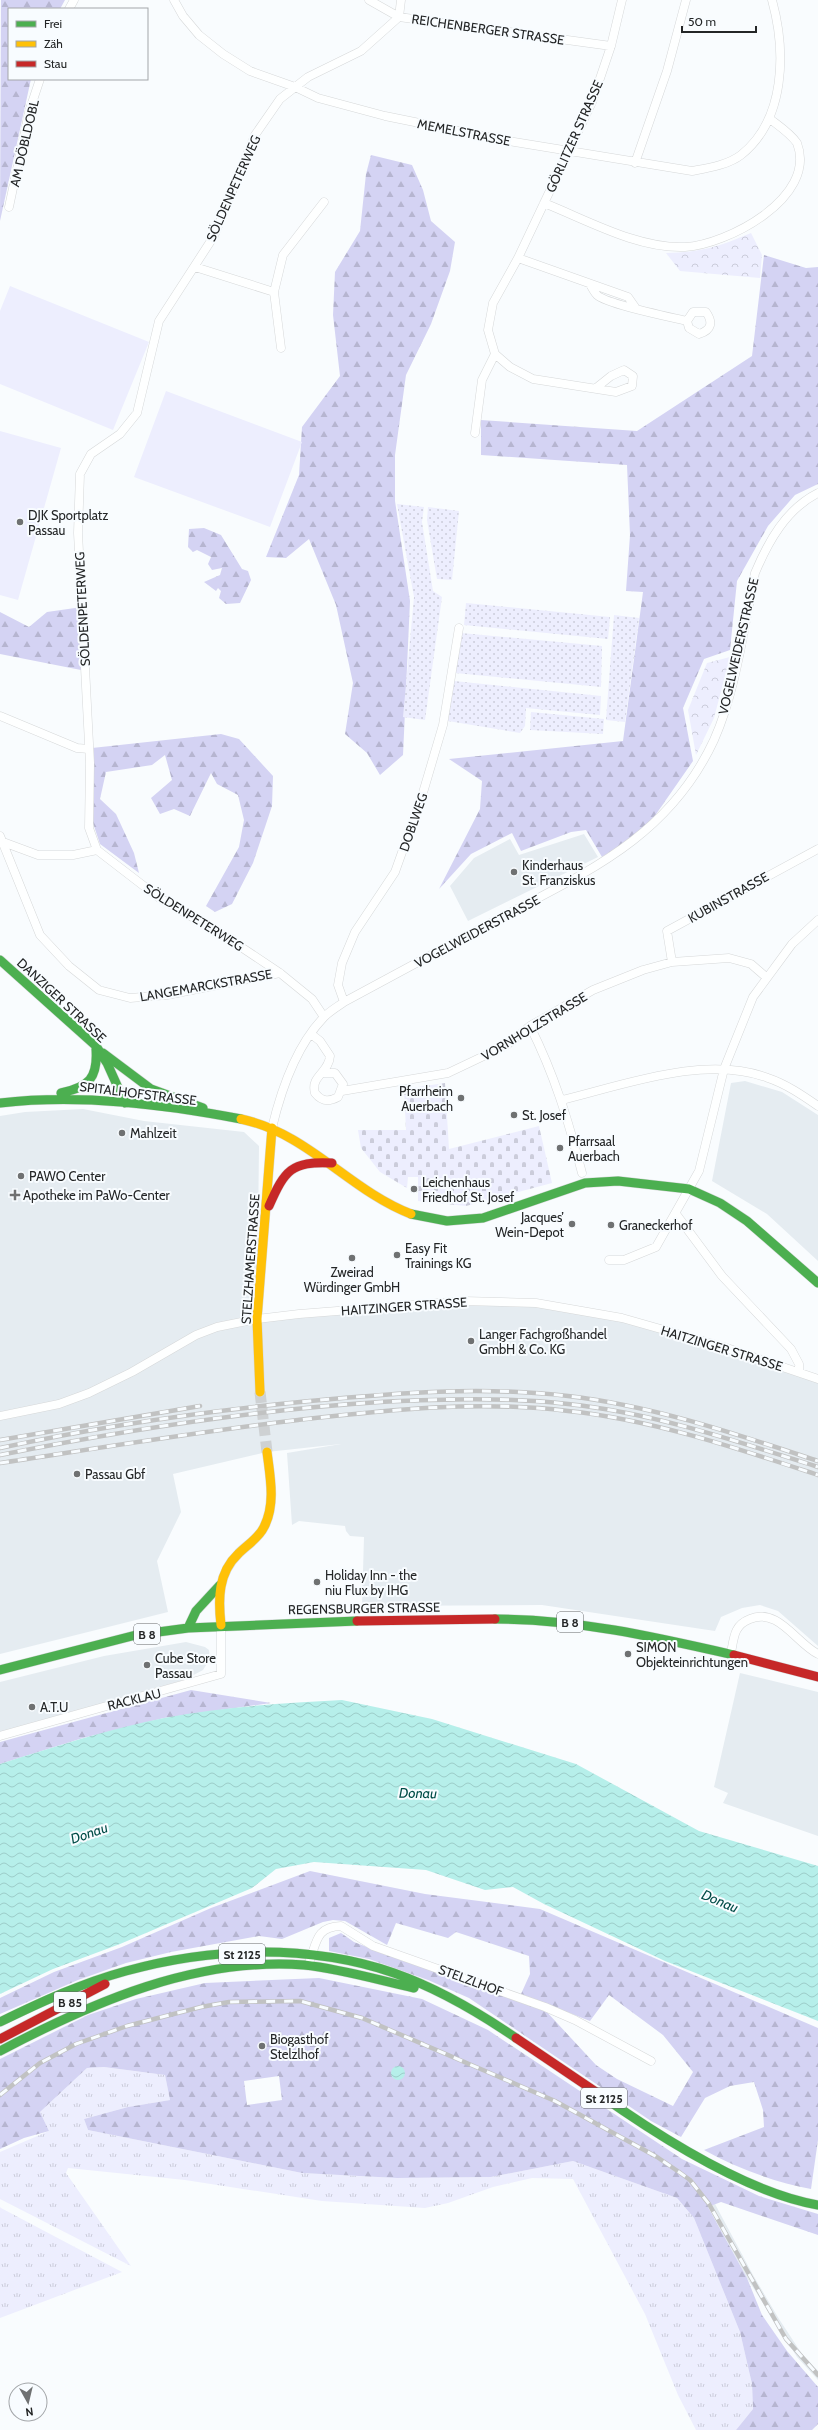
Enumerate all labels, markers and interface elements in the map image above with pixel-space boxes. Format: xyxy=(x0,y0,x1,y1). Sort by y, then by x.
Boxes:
legend xyxy=(8,8,148,80)
scale bar xyxy=(682,8,756,34)
street label: REICHENBERGER STRASSE xyxy=(411,10,565,48)
text: 50 m xyxy=(688,14,716,29)
text: Frei xyxy=(44,16,62,31)
text: Zäh xyxy=(44,36,63,51)
text: Stau xyxy=(44,56,67,71)
street label: GÖRLITZER STRASSE xyxy=(542,77,606,195)
street label: AM DÖBLDOBL xyxy=(6,97,42,188)
street label: MEMELSTRASSE xyxy=(416,115,512,149)
street label: SÖLDENPETERWEG xyxy=(202,132,264,244)
place label: DJK Sportplatz Passau xyxy=(28,507,108,538)
marker: DJK Sportplatz Passau xyxy=(15,517,25,527)
street label: SÖLDENPETERWEG xyxy=(71,551,93,667)
street label: VOGELWEIDERSTRASSE xyxy=(715,576,761,716)
street label: DOBLWEG xyxy=(395,790,431,854)
place label: Kinderhaus St. Franziskus xyxy=(522,857,596,888)
marker: Kinderhaus St. Franziskus xyxy=(509,867,519,877)
street label: KUBINSTRASSE xyxy=(685,868,771,926)
street label: SÖLDENPETERWEG xyxy=(141,880,247,954)
street label: VOGELWEIDERSTRASSE xyxy=(412,891,542,971)
street label: DANZIGER STRASSE xyxy=(14,954,110,1046)
street label: LANGEMARCKSTRASSE xyxy=(139,965,273,1005)
street label: VORNHOLZSTRASSE xyxy=(478,988,590,1064)
street label: SPITALHOFSTRASSE xyxy=(79,1078,197,1108)
place label: Pfarrheim Auerbach xyxy=(399,1083,453,1114)
marker: Pfarrheim Auerbach xyxy=(456,1093,466,1103)
place label: St. Josef xyxy=(522,1107,567,1123)
marker: St. Josef xyxy=(509,1110,519,1120)
place label: Mahlzeit xyxy=(130,1125,177,1141)
marker: Mahlzeit xyxy=(117,1128,127,1138)
place label: Pfarrsaal Auerbach xyxy=(568,1133,620,1164)
marker: Pfarrsaal Auerbach xyxy=(555,1143,565,1153)
place label: PAWO Center xyxy=(29,1168,106,1184)
marker: PAWO Center xyxy=(16,1171,26,1181)
place label: Leichenhaus Friedhof St. Josef xyxy=(422,1174,515,1205)
marker: Leichenhaus Friedhof St. Josef xyxy=(409,1184,419,1194)
place label: Apotheke im PaWo-Center xyxy=(23,1187,171,1203)
marker: Apotheke im PaWo-Center xyxy=(10,1190,20,1200)
street label: STELZHAMERSTRASSE xyxy=(237,1193,263,1325)
place label: Jacques’ Wein-Depot xyxy=(495,1209,565,1240)
place label: Graneckerhof xyxy=(619,1217,693,1233)
marker: Jacques’ Wein-Depot xyxy=(567,1219,577,1229)
marker: Graneckerhof xyxy=(606,1220,616,1230)
place label: Easy Fit Trainings KG xyxy=(405,1240,472,1271)
marker: Easy Fit Trainings KG xyxy=(392,1250,402,1260)
marker: Zweirad Würdinger GmbH xyxy=(347,1253,357,1263)
place label: Zweirad Würdinger GmbH xyxy=(304,1264,400,1295)
street label: HAITZINGER STRASSE xyxy=(340,1294,468,1318)
street label: HAITZINGER STRASSE xyxy=(659,1322,785,1374)
place label: Langer Fachgroßhandel GmbH & Co. KG xyxy=(479,1326,607,1357)
marker: Langer Fachgroßhandel GmbH & Co. KG xyxy=(466,1336,476,1346)
place label: Passau Gbf xyxy=(85,1466,146,1482)
marker: Passau Gbf xyxy=(72,1469,82,1479)
place label: Holiday Inn - the niu Flux by IHG xyxy=(325,1567,417,1598)
marker: Holiday Inn - the niu Flux by IHG xyxy=(312,1577,322,1587)
street label: REGENSBURGER STRASSE xyxy=(288,1599,440,1617)
road number: B 8 xyxy=(557,1612,583,1632)
road number: B 8 xyxy=(134,1624,160,1644)
place label: SIMON Objekteinrichtungen xyxy=(636,1639,748,1671)
marker: SIMON Objekteinrichtungen xyxy=(623,1649,633,1659)
place label: Cube Store Passau xyxy=(155,1650,216,1681)
marker: Cube Store Passau xyxy=(142,1660,152,1670)
street label: RACKLAU xyxy=(105,1685,163,1713)
place label: A.T.U xyxy=(40,1699,69,1715)
marker: A.T.U xyxy=(27,1702,37,1712)
water label: Donau xyxy=(399,1784,437,1802)
water label: Donau xyxy=(68,1818,110,1848)
water label: Donau xyxy=(699,1885,741,1917)
road number: St 2125 xyxy=(219,1944,265,1964)
street label: STELZLHOF xyxy=(436,1961,506,1999)
road number: B 85 xyxy=(54,1992,86,2012)
place label: Biogasthof Stelzlhof xyxy=(270,2031,329,2062)
marker: Biogasthof Stelzlhof xyxy=(257,2041,267,2051)
road number: St 2125 xyxy=(581,2088,627,2108)
north arrow xyxy=(8,2382,48,2422)
text: N xyxy=(25,2404,34,2419)

